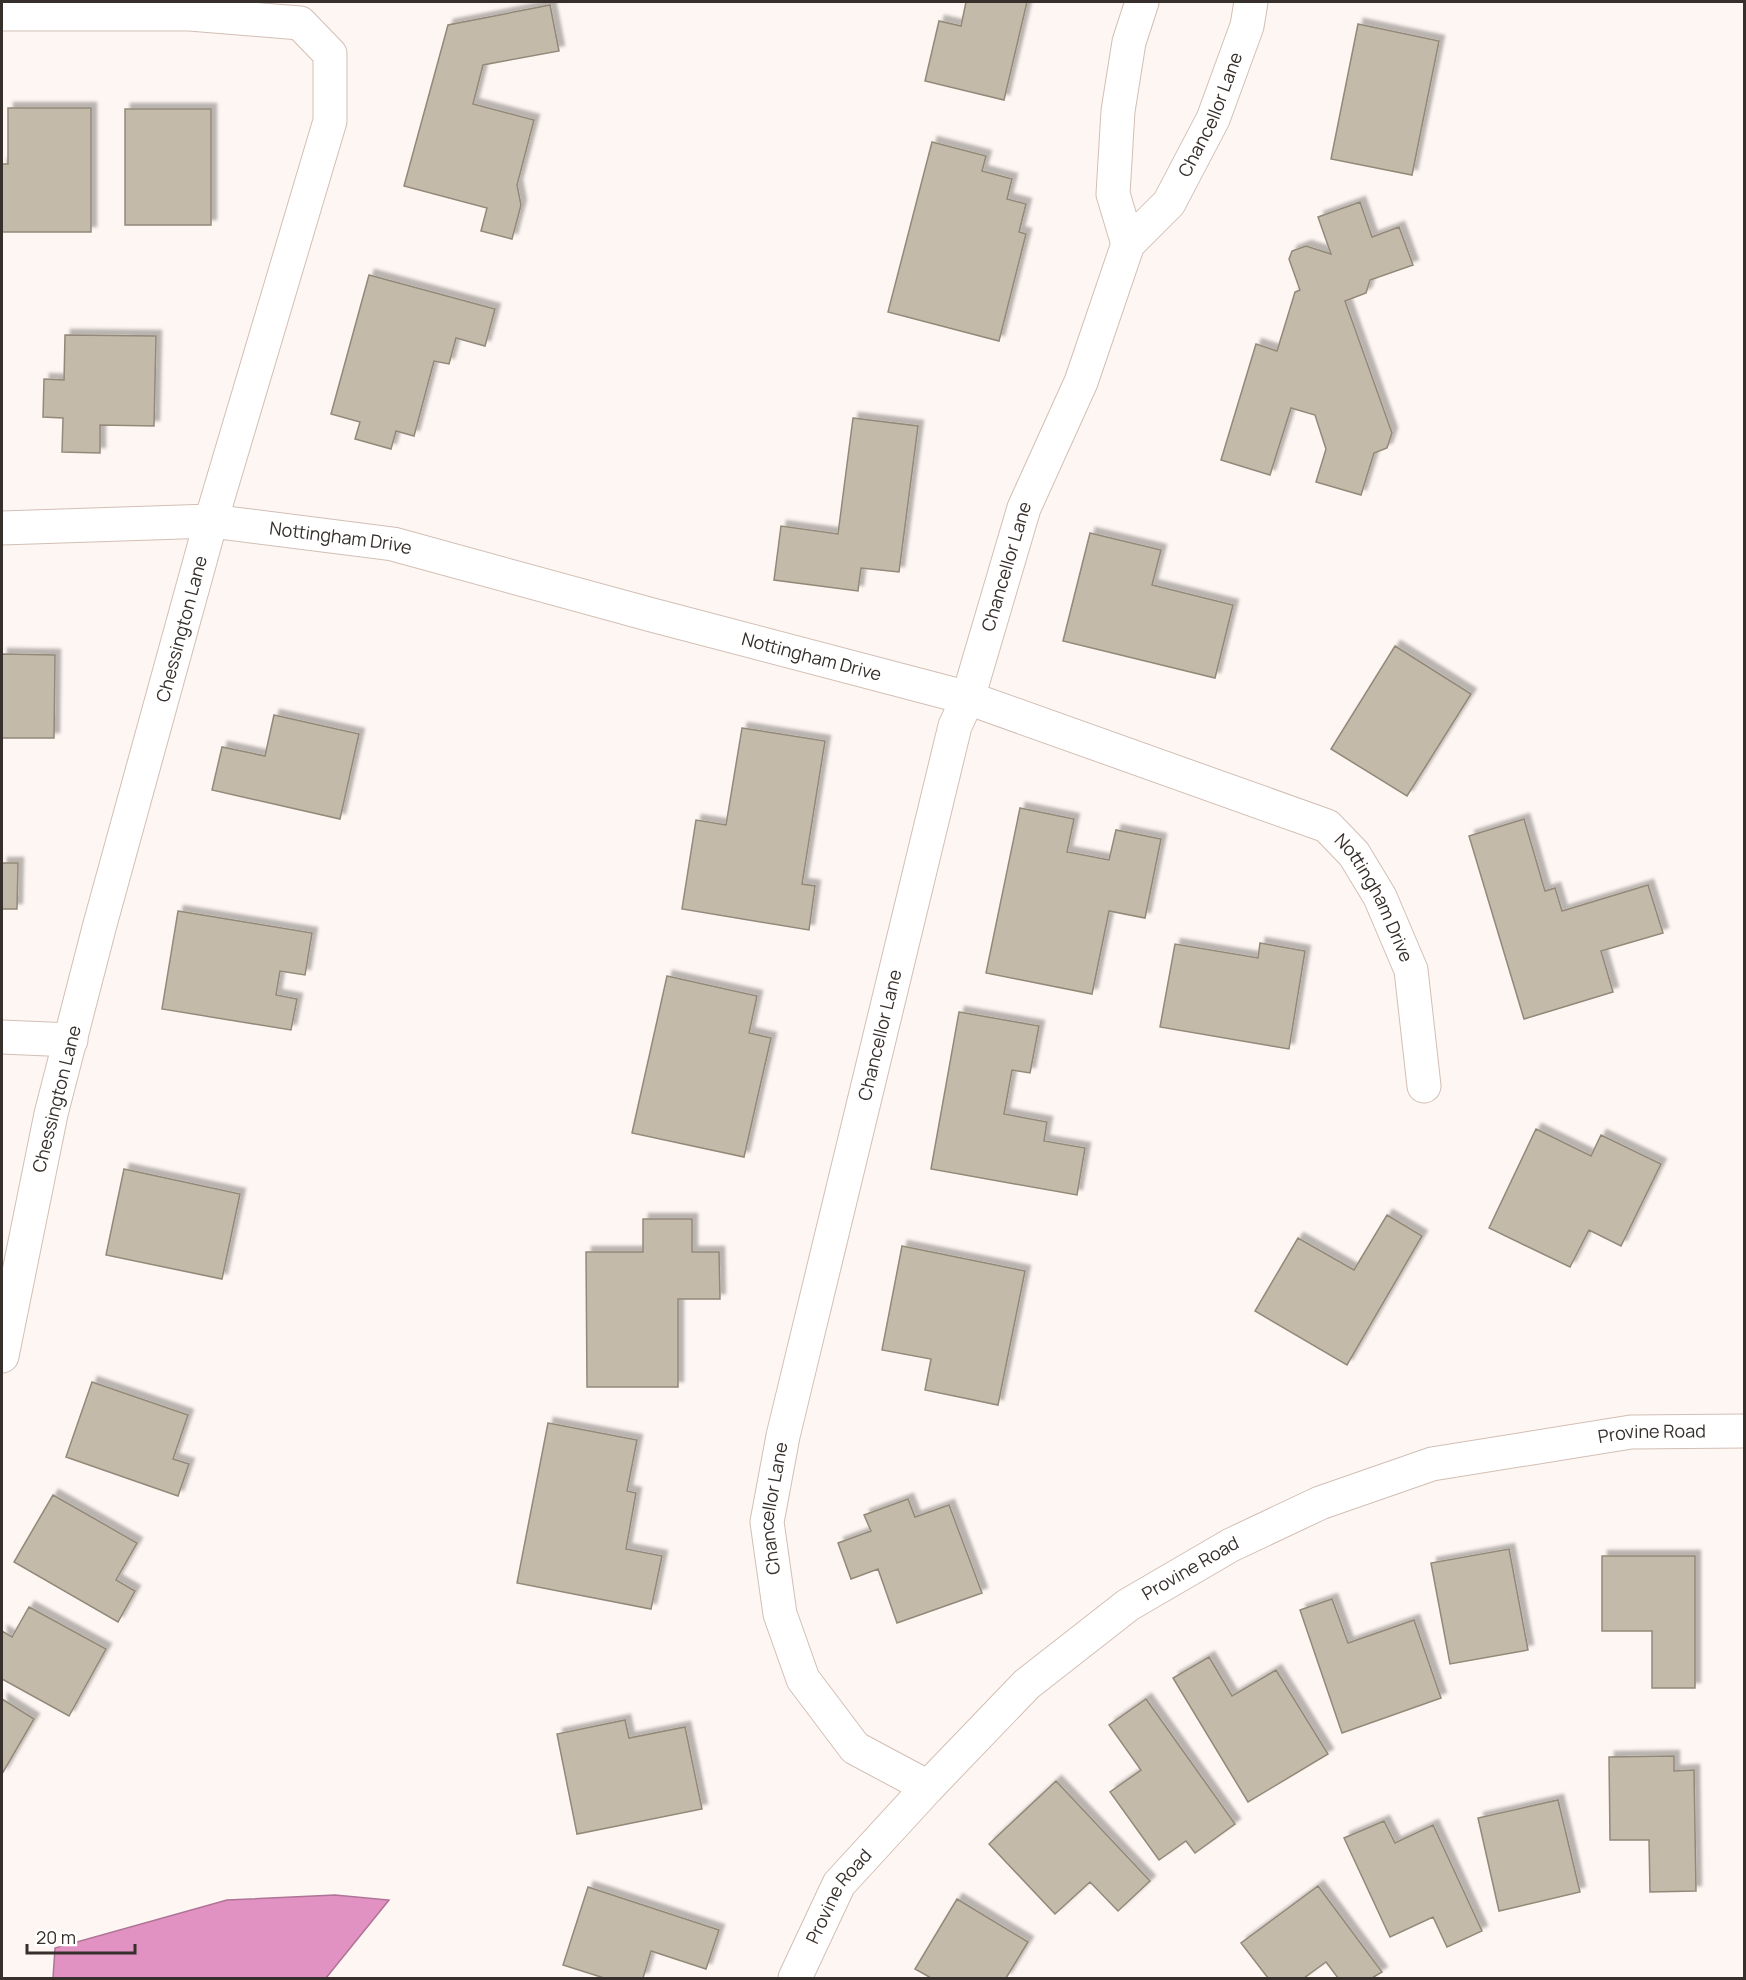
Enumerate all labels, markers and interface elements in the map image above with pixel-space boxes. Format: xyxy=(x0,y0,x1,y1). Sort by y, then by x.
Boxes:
street label: Chancellor Lane xyxy=(1172,49,1247,181)
street label: Chancellor Lane xyxy=(975,497,1037,634)
street label: Nottingham Drive xyxy=(268,516,415,560)
street label: Chessington Lane xyxy=(150,553,212,705)
street label: Nottingham Drive xyxy=(739,626,884,686)
street label: Nottingham Drive xyxy=(1330,828,1419,965)
street label: Chancellor Lane xyxy=(852,967,907,1103)
street label: Chessington Lane xyxy=(26,1023,86,1175)
street label: Provine Road xyxy=(1596,1418,1706,1448)
street label: Chancellor Lane xyxy=(754,1440,793,1576)
street label: Provine Road xyxy=(1137,1530,1242,1605)
street label: Provine Road xyxy=(800,1843,876,1947)
scale bar xyxy=(27,1917,135,1955)
text: 20 m xyxy=(36,1925,76,1949)

